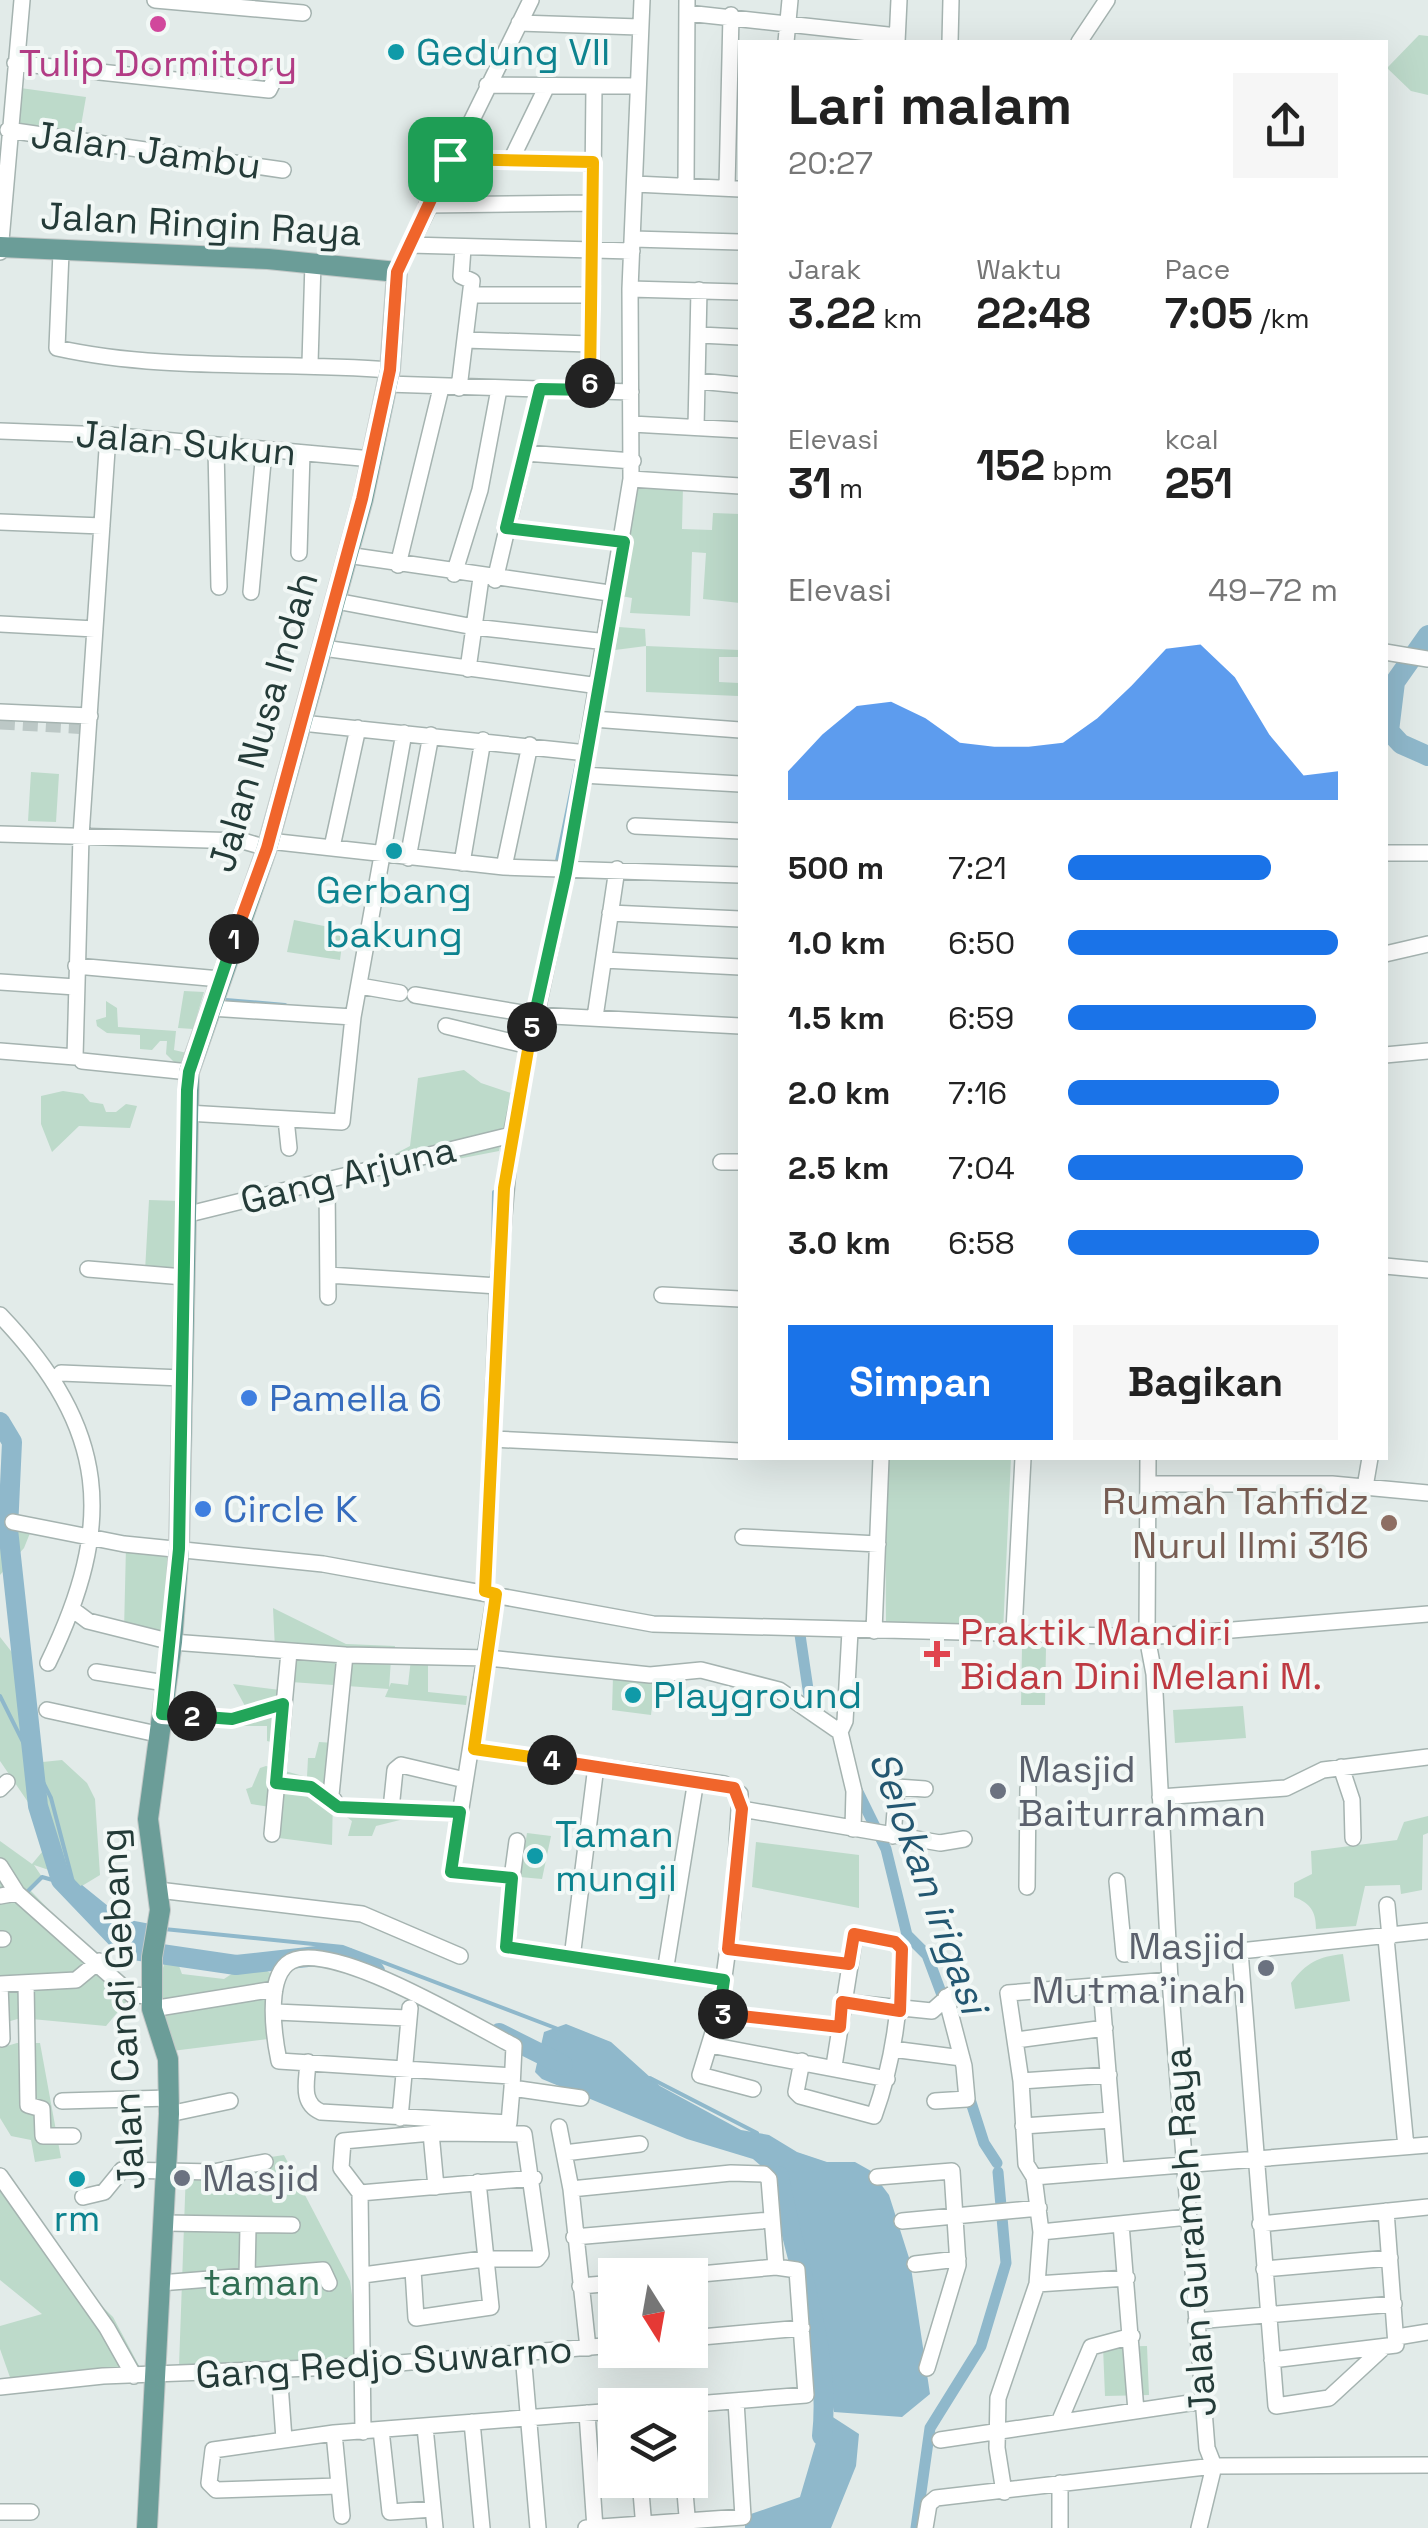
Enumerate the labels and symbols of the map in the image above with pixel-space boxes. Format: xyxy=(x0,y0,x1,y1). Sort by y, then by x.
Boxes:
marker: Tulip Dormitory xyxy=(147,13,169,35)
place label: Gedung VII xyxy=(416,28,610,76)
place label: Tulip Dormitory xyxy=(19,39,297,87)
marker: Gedung VII xyxy=(385,41,407,63)
street label: Jalan Jambu xyxy=(28,110,264,190)
pin xyxy=(408,117,493,202)
street label: Jalan Ringin Raya xyxy=(39,192,363,256)
pin: 6 xyxy=(565,358,615,408)
street label: Jalan Sukun xyxy=(74,409,298,477)
street label: Jalan Nusa Indah xyxy=(197,566,329,878)
marker: Gerbang bakung xyxy=(383,840,405,862)
place label: Gerbang bakung xyxy=(316,866,472,958)
pin: 1 xyxy=(209,914,259,964)
pin: 5 xyxy=(507,1002,557,1052)
street label: Gang Arjuna xyxy=(235,1125,461,1225)
place label: Pamella 6 xyxy=(269,1374,442,1422)
marker: Pamella 6 xyxy=(238,1387,260,1409)
place label: Rumah Tahfidz Nurul Ilmi 316 xyxy=(1102,1477,1369,1569)
place label: Circle K xyxy=(223,1485,358,1533)
marker: Circle K xyxy=(192,1498,214,1520)
marker: Rumah Tahfidz Nurul Ilmi 316 xyxy=(1378,1512,1400,1534)
place label: Praktik Mandiri Bidan Dini Melani M. xyxy=(960,1608,1322,1700)
marker: Praktik Mandiri Bidan Dini Melani M. xyxy=(924,1641,950,1667)
place label: Playground xyxy=(653,1671,862,1719)
marker: Playground xyxy=(622,1684,644,1706)
pin: 2 xyxy=(167,1691,217,1741)
pin: 4 xyxy=(527,1735,577,1785)
water label: Selokan irigasi xyxy=(857,1744,1001,2024)
place label: Masjid Baiturrahman xyxy=(1018,1745,1266,1837)
marker: Masjid Baiturrahman xyxy=(987,1780,1009,1802)
place label: Taman mungil xyxy=(555,1810,677,1902)
street label: Jalan Candi Gebang xyxy=(89,1827,155,2191)
marker: Taman mungil xyxy=(524,1845,546,1867)
place label: Masjid Mutma'inah xyxy=(1032,1922,1246,2014)
marker: Masjid Mutma'inah xyxy=(1255,1957,1277,1979)
pin: 3 xyxy=(698,1989,748,2039)
street label: Jalan Gurameh Raya xyxy=(1153,2046,1227,2418)
place label: Masjid xyxy=(202,2154,320,2202)
marker: Masjid xyxy=(171,2167,193,2189)
marker: rm xyxy=(66,2168,88,2190)
place label: rm xyxy=(53,2194,101,2242)
park label: taman xyxy=(203,2258,321,2306)
north arrow xyxy=(598,2258,708,2368)
street label: Gang Redjo Suwarno xyxy=(194,2325,574,2399)

